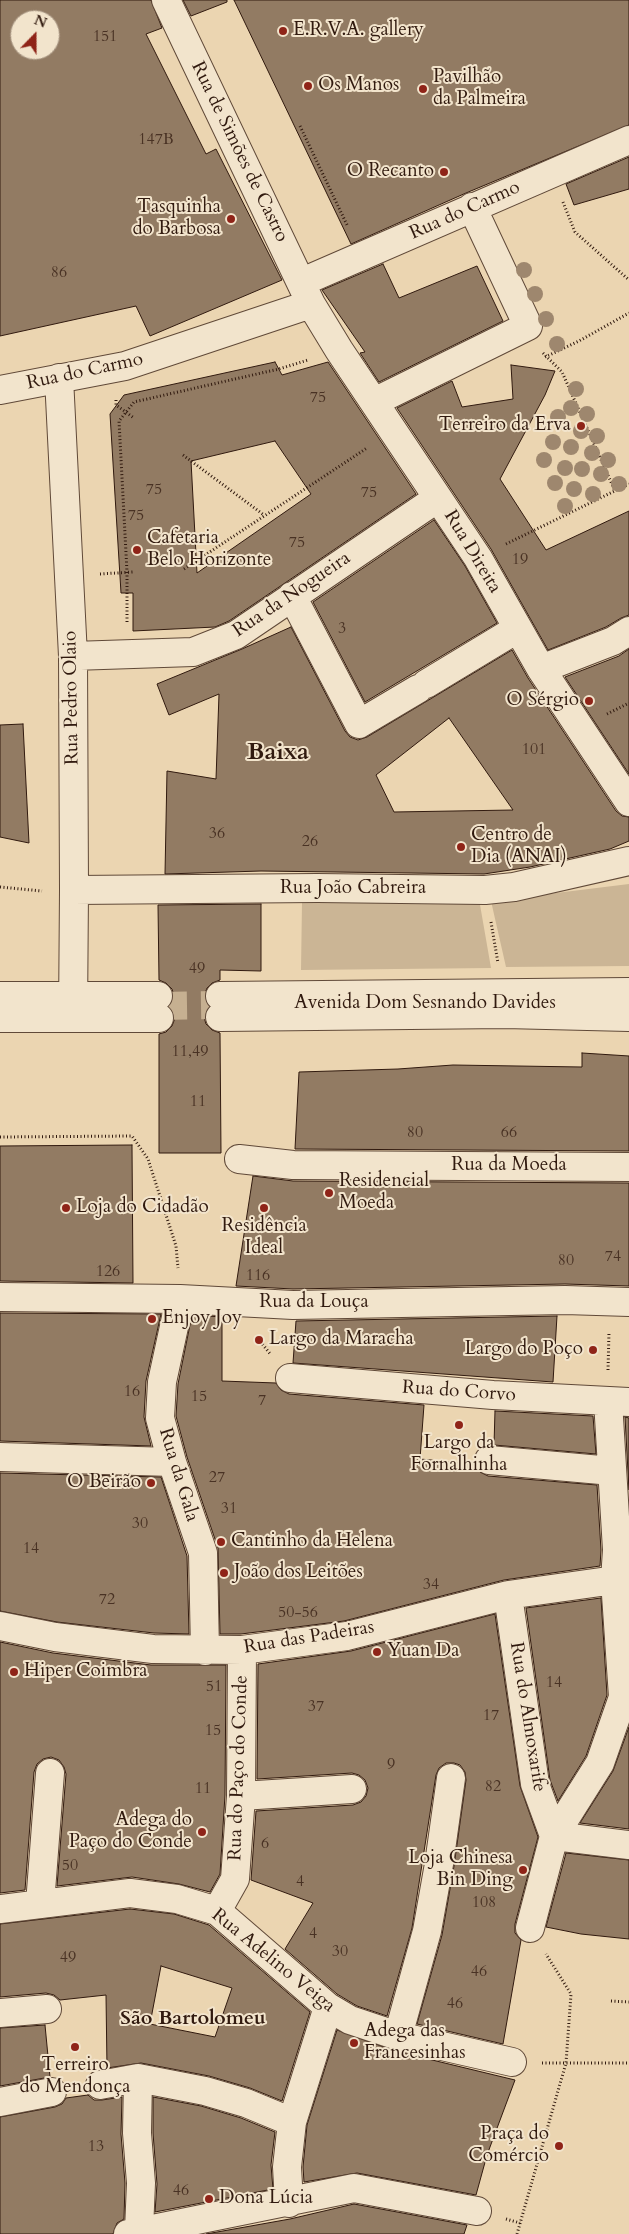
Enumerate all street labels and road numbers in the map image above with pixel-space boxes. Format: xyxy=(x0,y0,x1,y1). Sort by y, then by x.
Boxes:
street label: Rua de Simões de Castro xyxy=(185,58,293,246)
street label: Rua do Carmo xyxy=(406,177,524,245)
street label: Rua do Carmo xyxy=(25,349,145,395)
street label: Rua Direita xyxy=(438,506,506,598)
street label: Rua da Nogueira xyxy=(229,547,355,643)
street label: Rua Pedro Olaio xyxy=(59,631,85,765)
street label: Rua João Cabreira xyxy=(280,878,426,900)
street label: Avenida Dom Sesnando Davides xyxy=(294,993,556,1015)
street label: Rua da Moeda xyxy=(451,1155,567,1177)
street label: Rua da Louça xyxy=(259,1292,369,1314)
street label: Rua do Corvo xyxy=(401,1377,517,1407)
street label: Rua da Gala xyxy=(153,1425,203,1525)
street label: Rua das Padeiras xyxy=(242,1616,376,1660)
street label: Rua do Almoxarife xyxy=(504,1640,550,1794)
street label: Rua do Paço do Conde xyxy=(224,1675,254,1861)
street label: Rua Adelino Veiga xyxy=(207,1904,339,2018)

